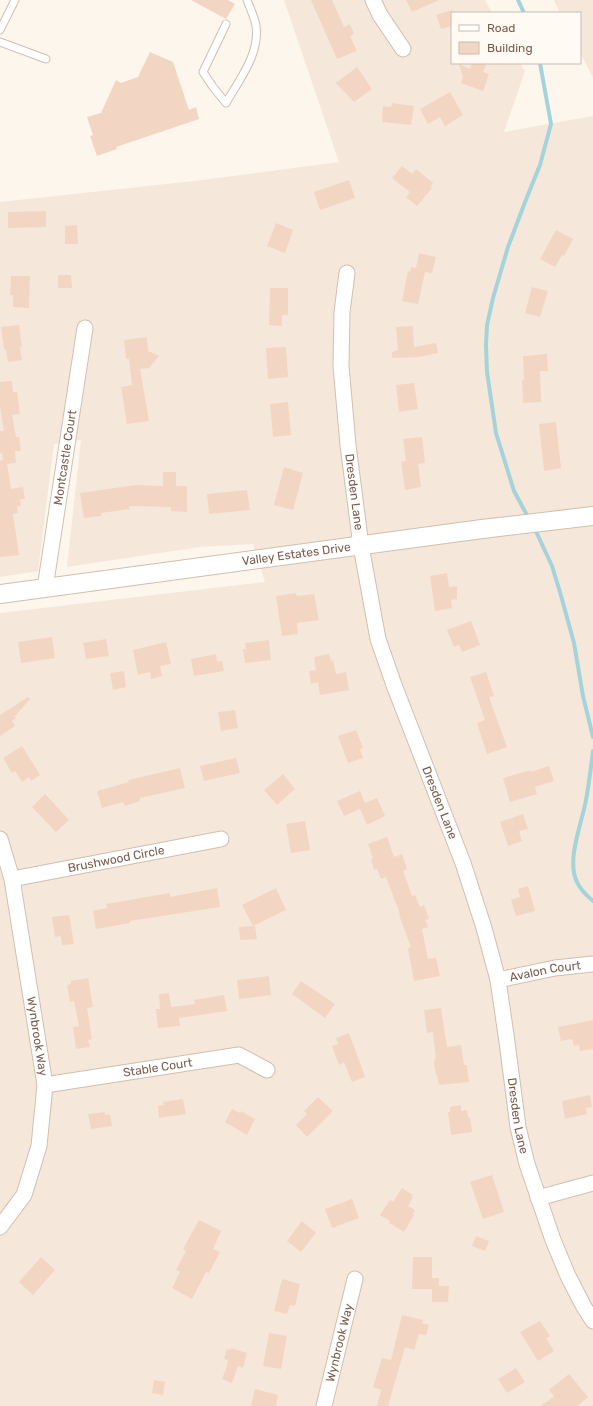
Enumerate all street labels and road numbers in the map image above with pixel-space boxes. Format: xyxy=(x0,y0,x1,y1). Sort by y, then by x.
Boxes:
street label: Montcastle Court xyxy=(51,409,79,506)
street label: Dresden Lane xyxy=(342,453,366,531)
street label: Valley Estates Drive xyxy=(241,540,352,568)
street label: Dresden Lane xyxy=(419,764,460,841)
street label: Brushwood Circle xyxy=(67,843,166,875)
street label: Avalon Court xyxy=(508,958,582,984)
street label: Wynbrook Way xyxy=(24,996,51,1077)
street label: Stable Court xyxy=(122,1055,194,1080)
street label: Dresden Lane xyxy=(505,1077,531,1156)
street label: Wynbrook Way xyxy=(323,1302,356,1383)

